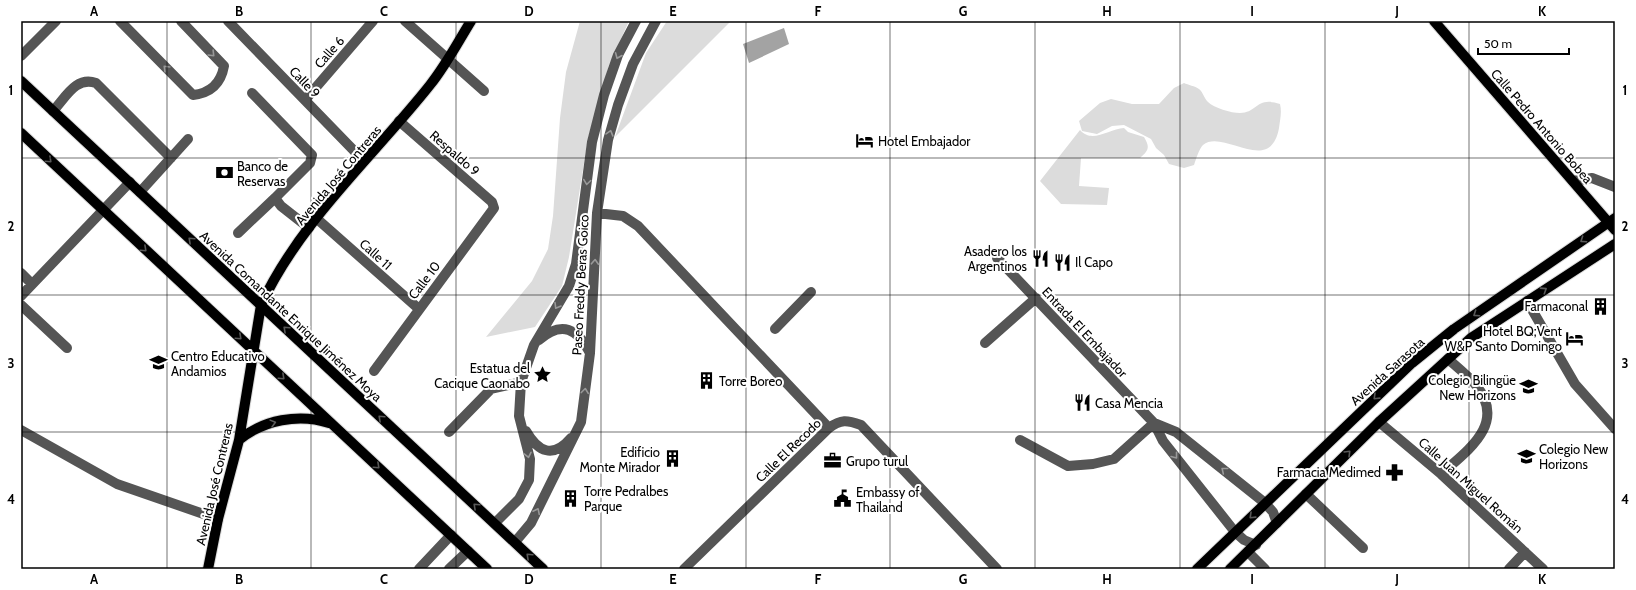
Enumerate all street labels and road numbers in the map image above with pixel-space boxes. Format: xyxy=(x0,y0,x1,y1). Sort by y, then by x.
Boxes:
street label: Calle 6 xyxy=(311,33,347,71)
street label: Calle 9 xyxy=(286,63,324,101)
street label: Calle Pedro Antonio Bobea xyxy=(1488,65,1597,187)
street label: Avenida José Contreras xyxy=(292,122,385,228)
street label: Respaldo 9 xyxy=(427,127,483,179)
street label: Paseo Freddy Beras Goico xyxy=(568,214,592,356)
street label: Avenida Comandante Enrique Jiménez Moya xyxy=(197,227,386,405)
street label: Calle 11 xyxy=(356,235,396,273)
street label: Calle 10 xyxy=(405,258,443,302)
street label: Entrada El Embajador xyxy=(1038,283,1132,382)
street label: Avenida Sarasota xyxy=(1347,333,1428,408)
street label: Calle El Recodo xyxy=(752,415,824,485)
street label: Avenida José Contreras xyxy=(192,421,236,547)
street label: Calle Juan Miguel Román xyxy=(1415,434,1527,536)

